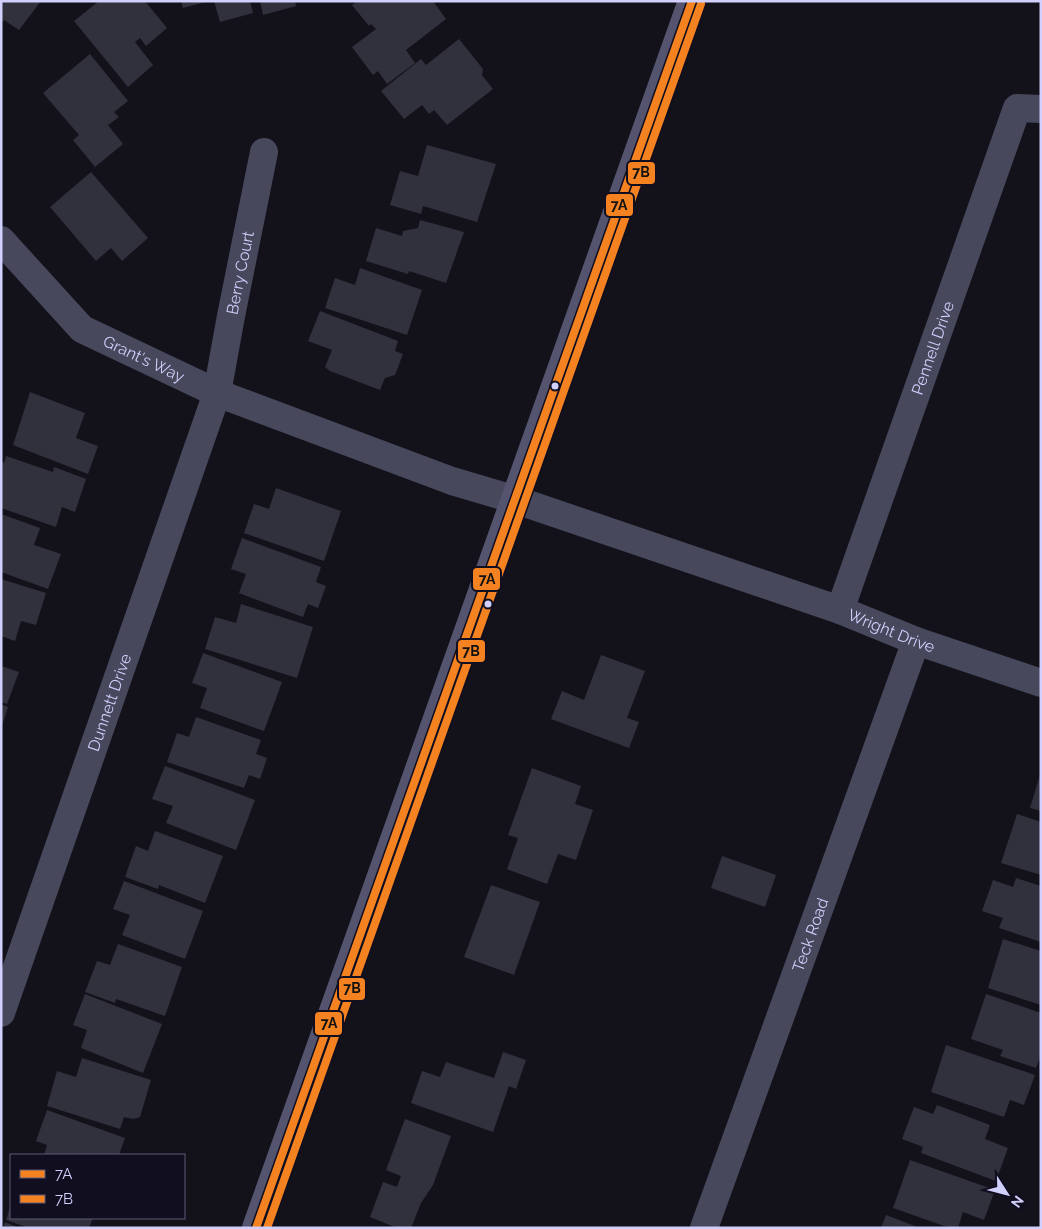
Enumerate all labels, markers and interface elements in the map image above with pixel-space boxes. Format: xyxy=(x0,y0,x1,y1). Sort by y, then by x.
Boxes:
line badge: 7B xyxy=(627,161,656,185)
text: 7B xyxy=(632,164,650,180)
line badge: 7A xyxy=(605,193,634,217)
text: 7A xyxy=(611,197,628,213)
street label: Berry Court xyxy=(222,229,258,316)
street label: Pennell Drive xyxy=(907,299,958,397)
street label: Grant's Way xyxy=(100,331,188,386)
unlabelled marker xyxy=(550,381,560,391)
line badge: 7A xyxy=(472,567,501,591)
text: 7A xyxy=(479,571,496,587)
unlabelled marker xyxy=(483,599,493,609)
street label: Wright Drive xyxy=(845,605,937,656)
line badge: 7B xyxy=(457,639,486,663)
text: 7B xyxy=(462,643,480,659)
street label: Dunnett Drive xyxy=(83,651,135,754)
street label: Teck Road xyxy=(788,895,832,974)
line badge: 7B xyxy=(338,977,366,1001)
text: 7B xyxy=(343,980,361,996)
line badge: 7A xyxy=(314,1011,343,1036)
text: 7A xyxy=(321,1015,338,1031)
legend xyxy=(10,1154,185,1219)
text: 7A xyxy=(55,1165,73,1183)
north arrow xyxy=(982,1169,1032,1219)
text: 7B xyxy=(55,1190,73,1208)
text: N xyxy=(1008,1193,1027,1211)

